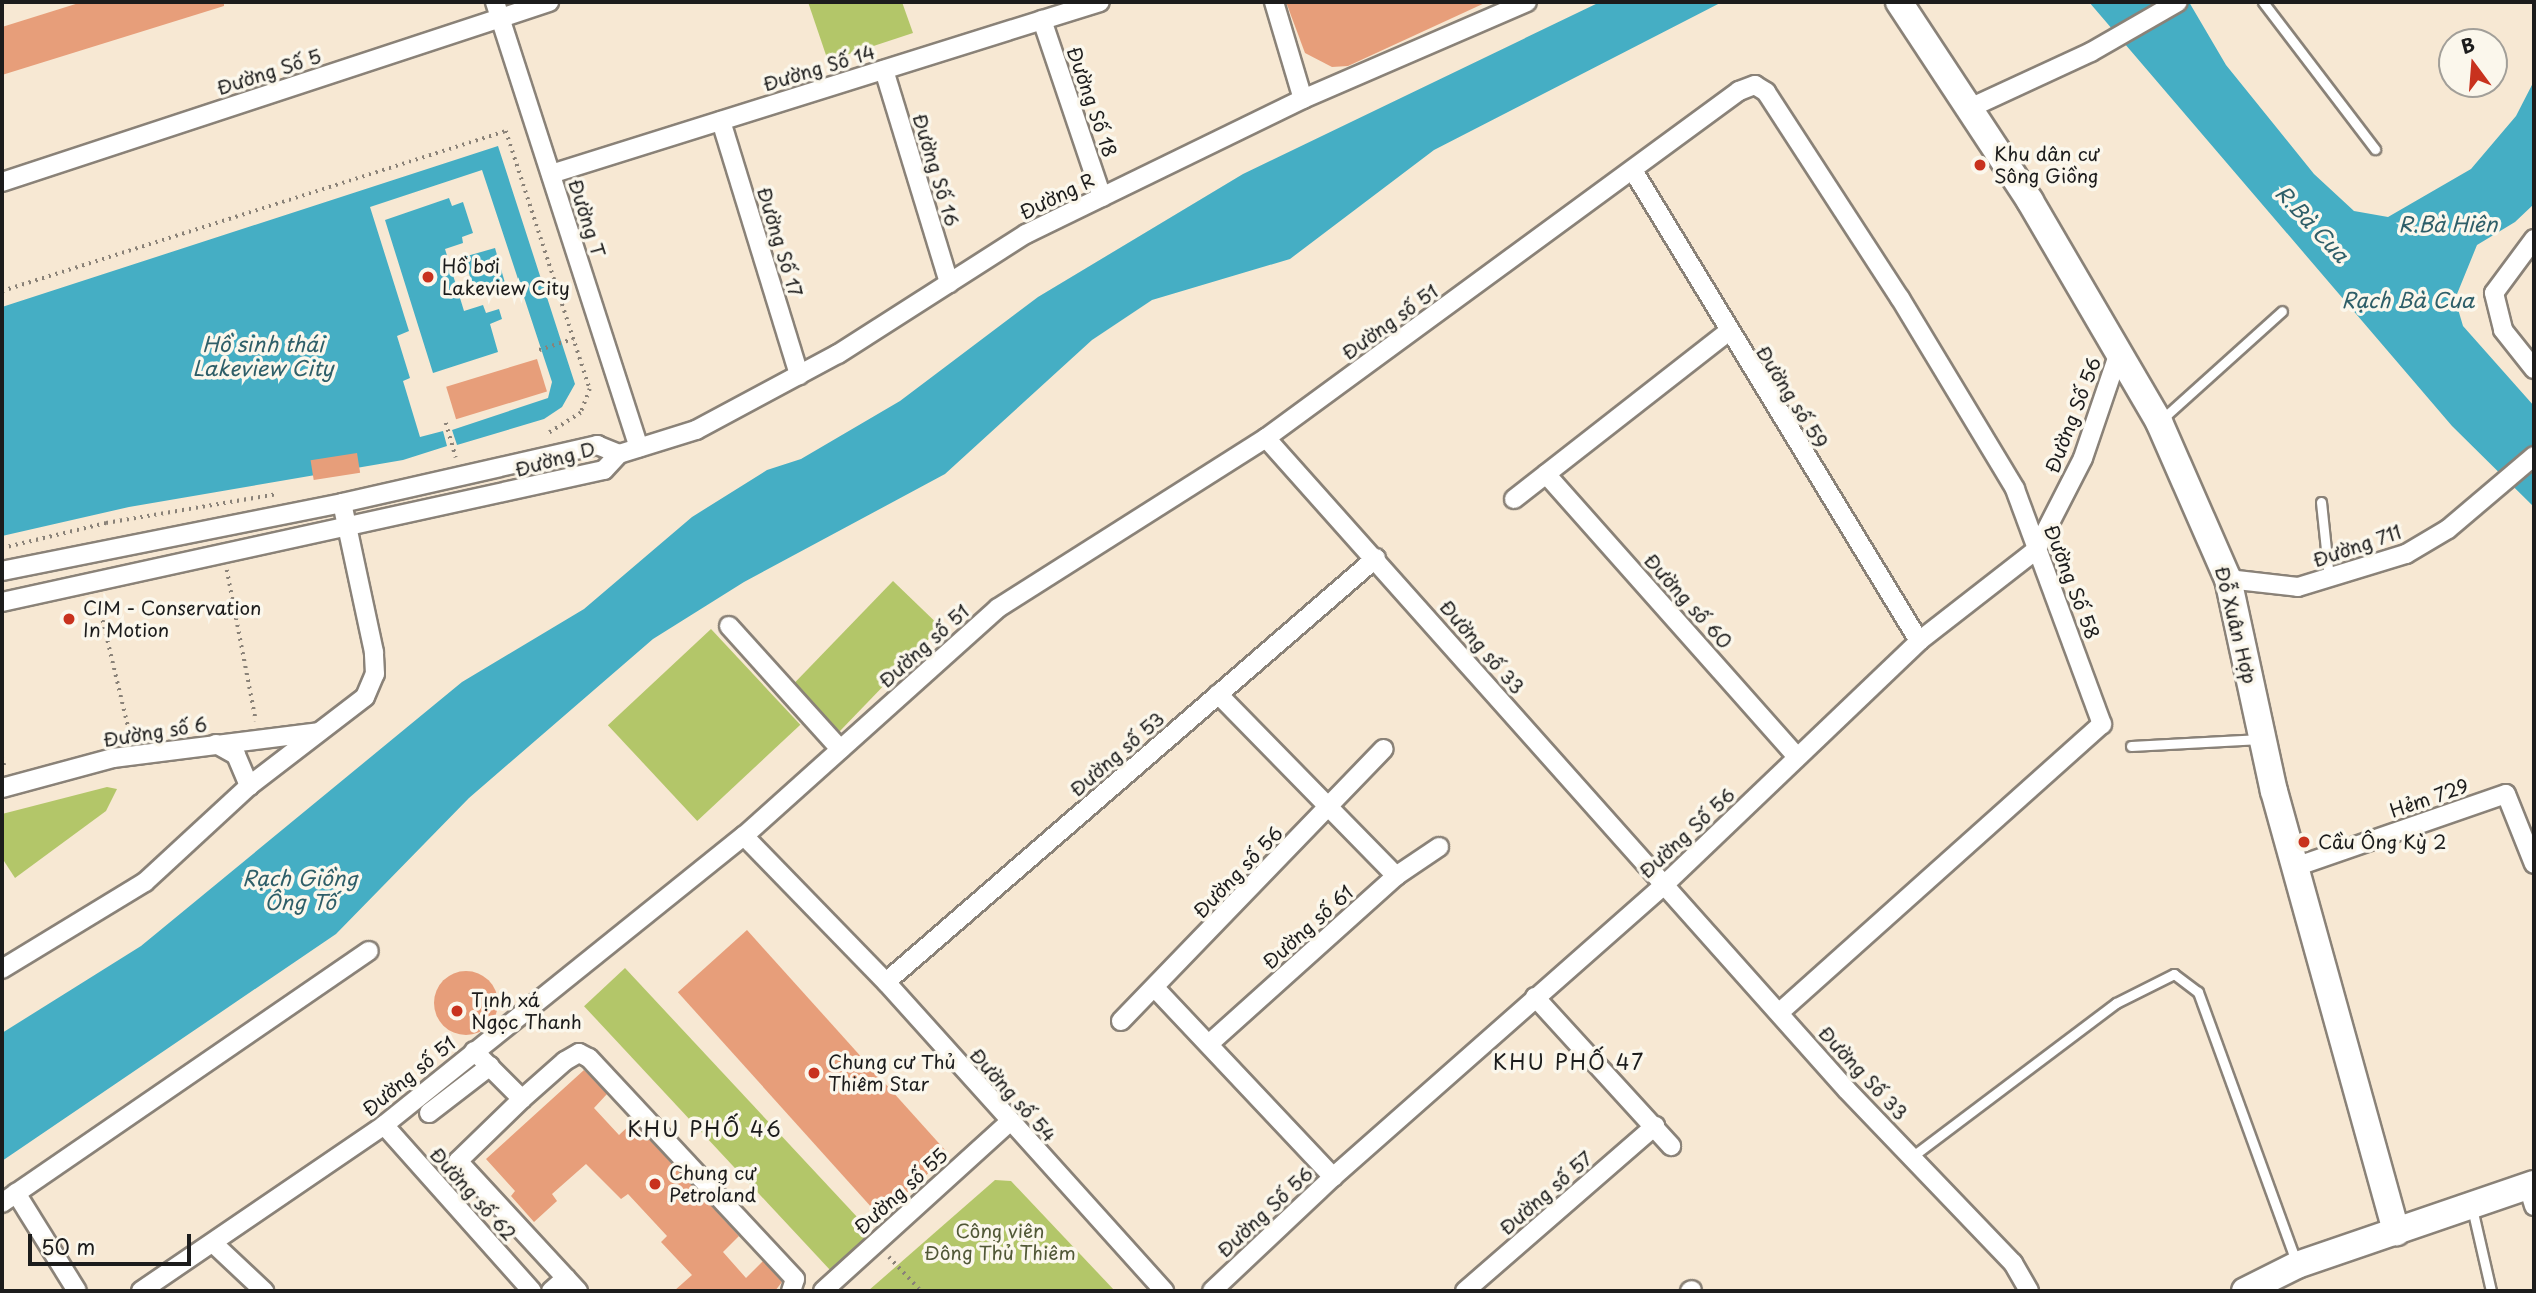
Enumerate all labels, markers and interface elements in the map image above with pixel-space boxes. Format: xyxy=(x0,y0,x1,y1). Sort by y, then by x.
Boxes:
north arrow xyxy=(2438,28,2508,98)
text: B xyxy=(2458,29,2478,60)
street label: Đường Số 14 xyxy=(760,40,878,96)
street label: Đường Số 18 xyxy=(1062,44,1122,160)
street label: Đường Số 5 xyxy=(215,45,323,99)
street label: Đường Số 16 xyxy=(908,111,964,229)
place label: Khu dân cư Sông Giồng xyxy=(1994,143,2099,187)
marker: Khu dân cư Sông Giồng xyxy=(1972,157,1988,173)
street label: Đường R xyxy=(1016,168,1098,224)
street label: Đường T xyxy=(564,177,610,259)
water label: R.Bà Cua xyxy=(2272,180,2354,266)
street label: Đường Số 17 xyxy=(752,184,808,300)
water label: R.Bà Hiên xyxy=(2398,210,2498,236)
place label: Hồ bơi Lakeview City xyxy=(442,255,569,299)
marker: Hồ bơi Lakeview City xyxy=(420,269,436,285)
street label: Đường số 51 xyxy=(1338,280,1442,364)
water label: Rạch Bà Cua xyxy=(2342,286,2474,312)
water label: Hồ sinh thái Lakeview City xyxy=(193,330,333,380)
street label: Đường số 59 xyxy=(1752,342,1832,452)
street label: Đường Số 56 xyxy=(2041,355,2105,475)
street label: Đường D xyxy=(513,437,597,481)
street label: Đường 711 xyxy=(2310,520,2404,572)
street label: Đường Số 58 xyxy=(2040,522,2104,642)
street label: Đường số 60 xyxy=(1640,549,1736,653)
street label: Đỗ Xuân Hợp xyxy=(2210,563,2262,687)
street label: Đường số 33 xyxy=(1435,595,1529,699)
place label: CIM - Conservation In Motion xyxy=(83,597,261,641)
street label: Đường số 51 xyxy=(875,600,973,692)
marker: CIM - Conservation In Motion xyxy=(61,611,77,627)
street label: Đường số 53 xyxy=(1066,707,1168,801)
street label: Đường số 6 xyxy=(101,713,209,751)
street label: Hẻm 729 xyxy=(2386,774,2472,822)
street label: Đường Số 56 xyxy=(1635,784,1739,882)
street label: Đường số 56 xyxy=(1189,822,1287,922)
place label: Cầu Ông Kỳ 2 xyxy=(2318,831,2449,853)
marker: Cầu Ông Kỳ 2 xyxy=(2296,834,2312,850)
water label: Rạch Giồng Ông Tố xyxy=(242,864,358,914)
street label: Đường số 61 xyxy=(1258,881,1358,973)
place label: Tịnh xá Ngọc Thanh xyxy=(471,989,582,1033)
marker: Tịnh xá Ngọc Thanh xyxy=(449,1003,465,1019)
street label: Đường Số 33 xyxy=(1814,1021,1912,1125)
street label: Đường số 51 xyxy=(358,1032,460,1120)
street label: Đường số 54 xyxy=(965,1044,1061,1146)
district label: KHU PHỐ 47 xyxy=(1494,1048,1644,1074)
place label: Chung cư Thủ Thiêm Star xyxy=(828,1051,955,1095)
marker: Chung cư Thủ Thiêm Star xyxy=(806,1065,822,1081)
district label: KHU PHỐ 46 xyxy=(628,1115,782,1141)
street label: Đường số 62 xyxy=(425,1143,521,1245)
street label: Đường số 55 xyxy=(850,1144,952,1238)
street label: Đường số 57 xyxy=(1495,1147,1597,1239)
place label: Chung cư Petroland xyxy=(669,1162,756,1206)
street label: Đường Số 56 xyxy=(1213,1163,1317,1261)
marker: Chung cư Petroland xyxy=(647,1176,663,1192)
scale bar xyxy=(32,1220,194,1264)
park label: Công viên Đông Thủ Thiêm xyxy=(924,1220,1076,1264)
text: 50 m xyxy=(41,1230,95,1262)

